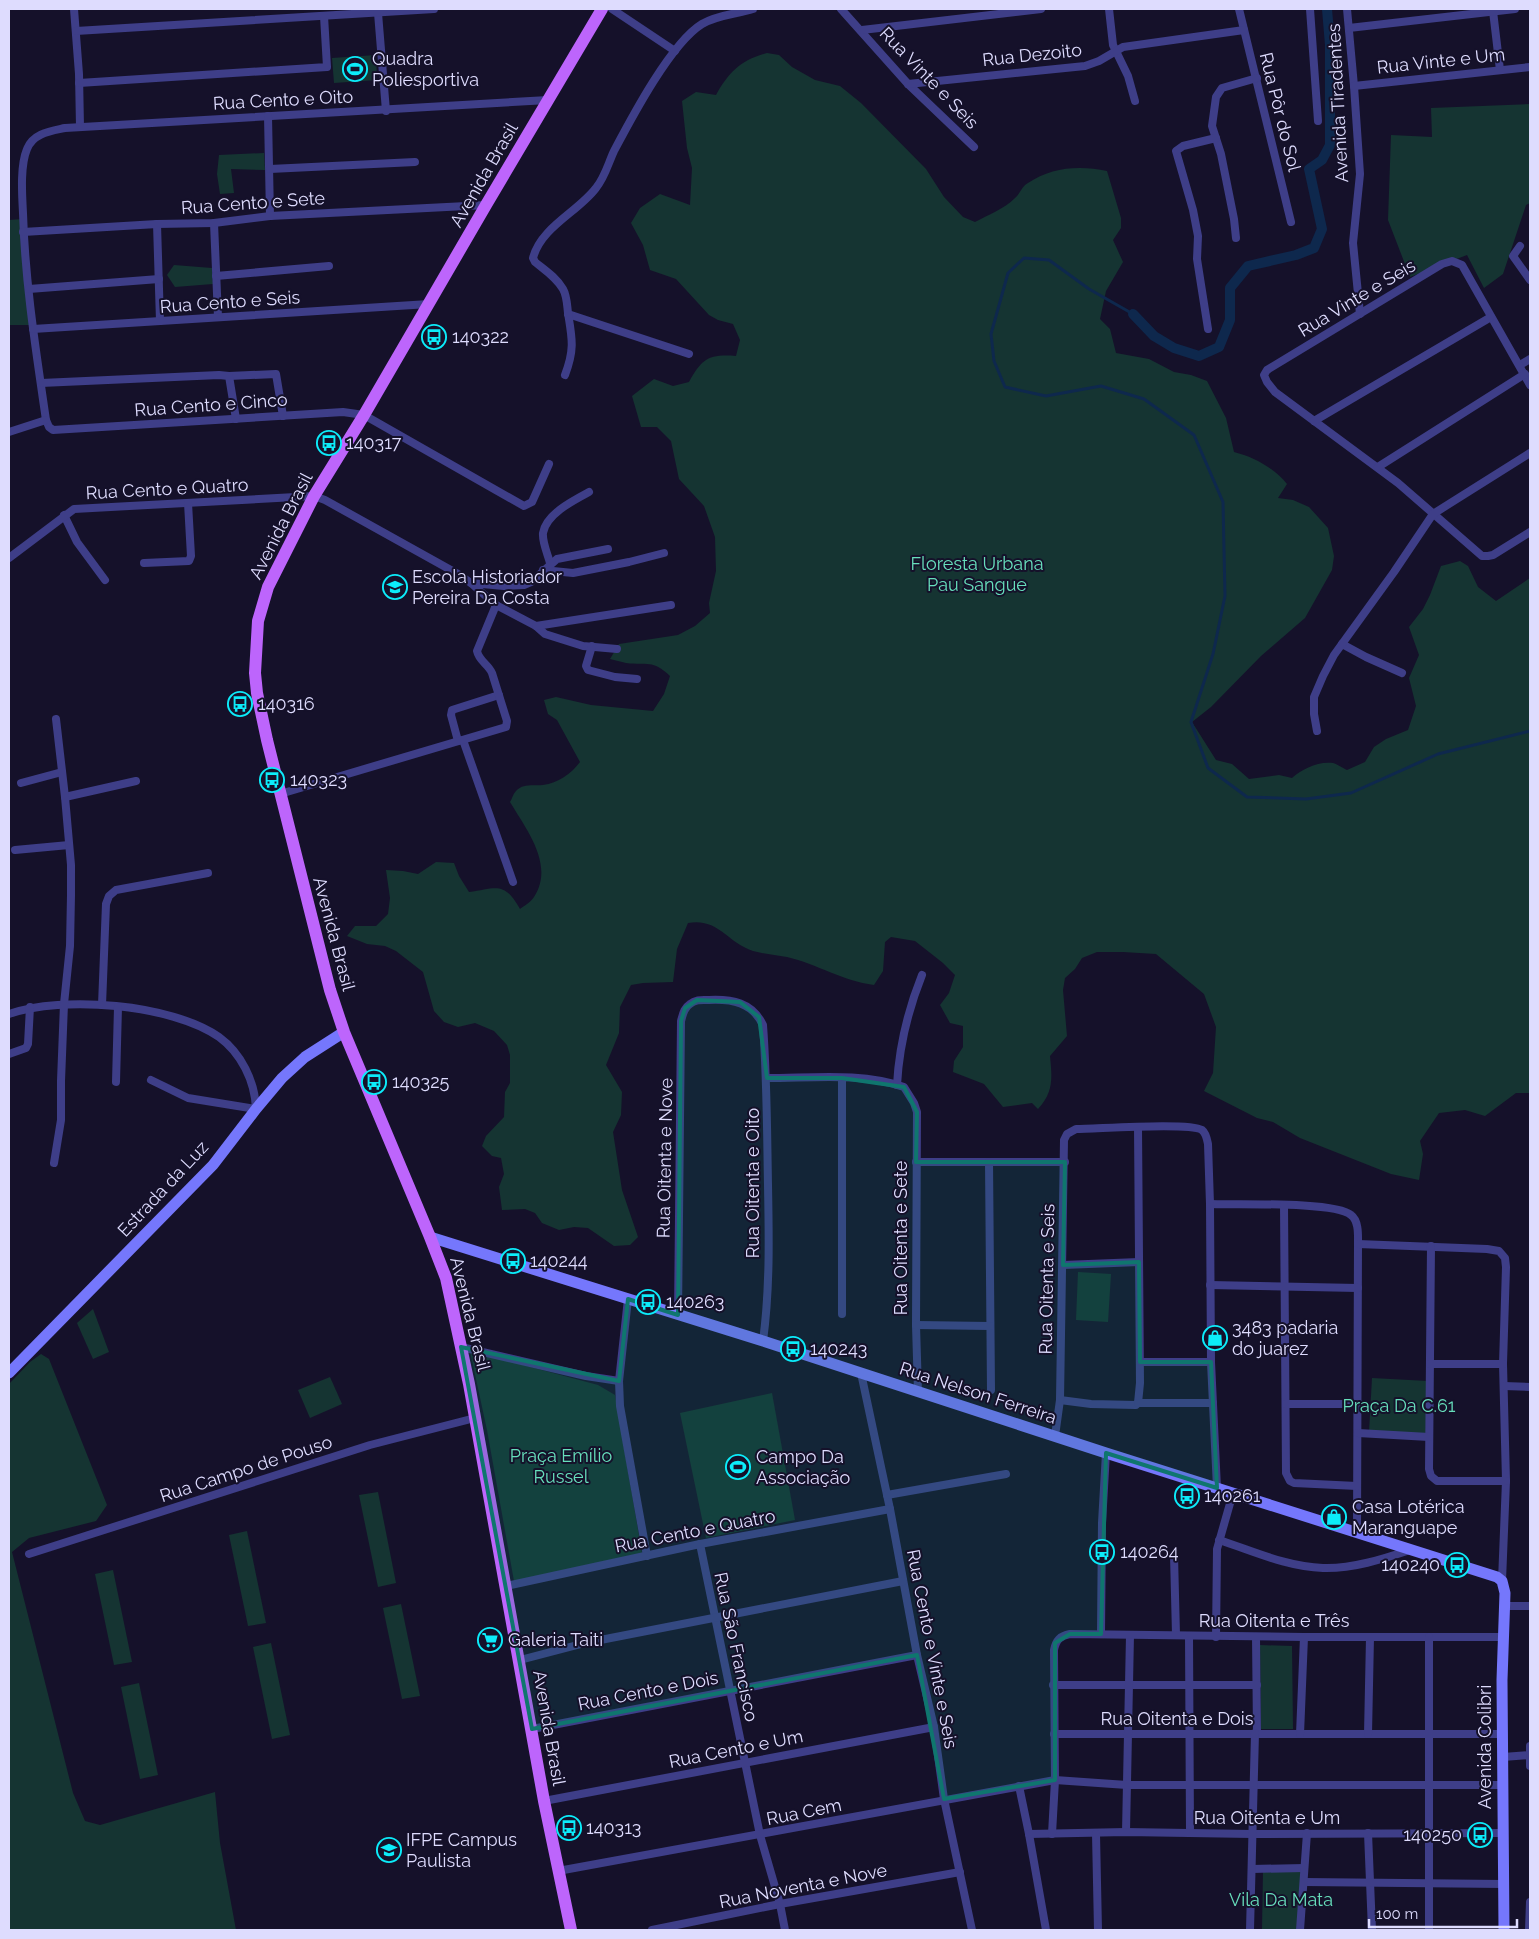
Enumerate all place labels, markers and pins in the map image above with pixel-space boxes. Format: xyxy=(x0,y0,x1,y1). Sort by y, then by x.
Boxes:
place label: Quadra Poliesportiva xyxy=(372,48,479,90)
sports icon: Quadra Poliesportiva xyxy=(342,56,368,82)
bus stop icon: 140322 xyxy=(421,324,447,350)
place label: 140322 xyxy=(452,326,509,347)
bus stop icon: 140317 xyxy=(316,430,342,456)
place label: 140317 xyxy=(346,432,402,453)
place label: Escola Historiador Pereira Da Costa xyxy=(412,566,563,608)
school or university icon: Escola Historiador Pereira Da Costa xyxy=(382,574,408,600)
bus stop icon: 140316 xyxy=(227,691,253,717)
place label: 140316 xyxy=(258,693,315,714)
bus stop icon: 140323 xyxy=(259,767,285,793)
place label: 140323 xyxy=(290,769,347,790)
bus stop icon: 140325 xyxy=(361,1069,387,1095)
place label: 140325 xyxy=(392,1071,450,1092)
bus stop icon: 140244 xyxy=(500,1248,526,1274)
place label: 140244 xyxy=(530,1250,588,1271)
bus stop icon: 140263 xyxy=(635,1289,661,1315)
place label: 140263 xyxy=(666,1291,724,1312)
place label: 3483 padaria do juarez xyxy=(1232,1317,1338,1359)
shop icon: 3483 padaria do juarez xyxy=(1202,1325,1228,1351)
bus stop icon: 140243 xyxy=(780,1336,806,1362)
place label: 140243 xyxy=(810,1338,867,1359)
place label: Campo Da Associação xyxy=(756,1446,850,1488)
sports icon: Campo Da Associação xyxy=(725,1454,751,1480)
bus stop icon: 140261 xyxy=(1174,1483,1200,1509)
place label: 140261 xyxy=(1204,1485,1261,1506)
place label: Casa Lotérica Maranguape xyxy=(1352,1496,1465,1538)
shop icon: Casa Lotérica Maranguape xyxy=(1321,1504,1347,1530)
bus stop icon: 140264 xyxy=(1089,1539,1115,1565)
place label: 140264 xyxy=(1120,1541,1179,1562)
bus stop icon: 140240 xyxy=(1444,1552,1470,1578)
place label: 140240 xyxy=(1381,1554,1440,1575)
supermarket icon: Galeria Taiti xyxy=(477,1627,503,1653)
place label: Galeria Taiti xyxy=(508,1629,603,1650)
bus stop icon: 140313 xyxy=(556,1815,582,1841)
place label: 140313 xyxy=(586,1817,641,1838)
bus stop icon: 140250 xyxy=(1467,1822,1493,1848)
place label: 140250 xyxy=(1403,1824,1462,1845)
place label: IFPE Campus Paulista xyxy=(406,1829,517,1871)
school or university icon: IFPE Campus Paulista xyxy=(376,1837,402,1863)

